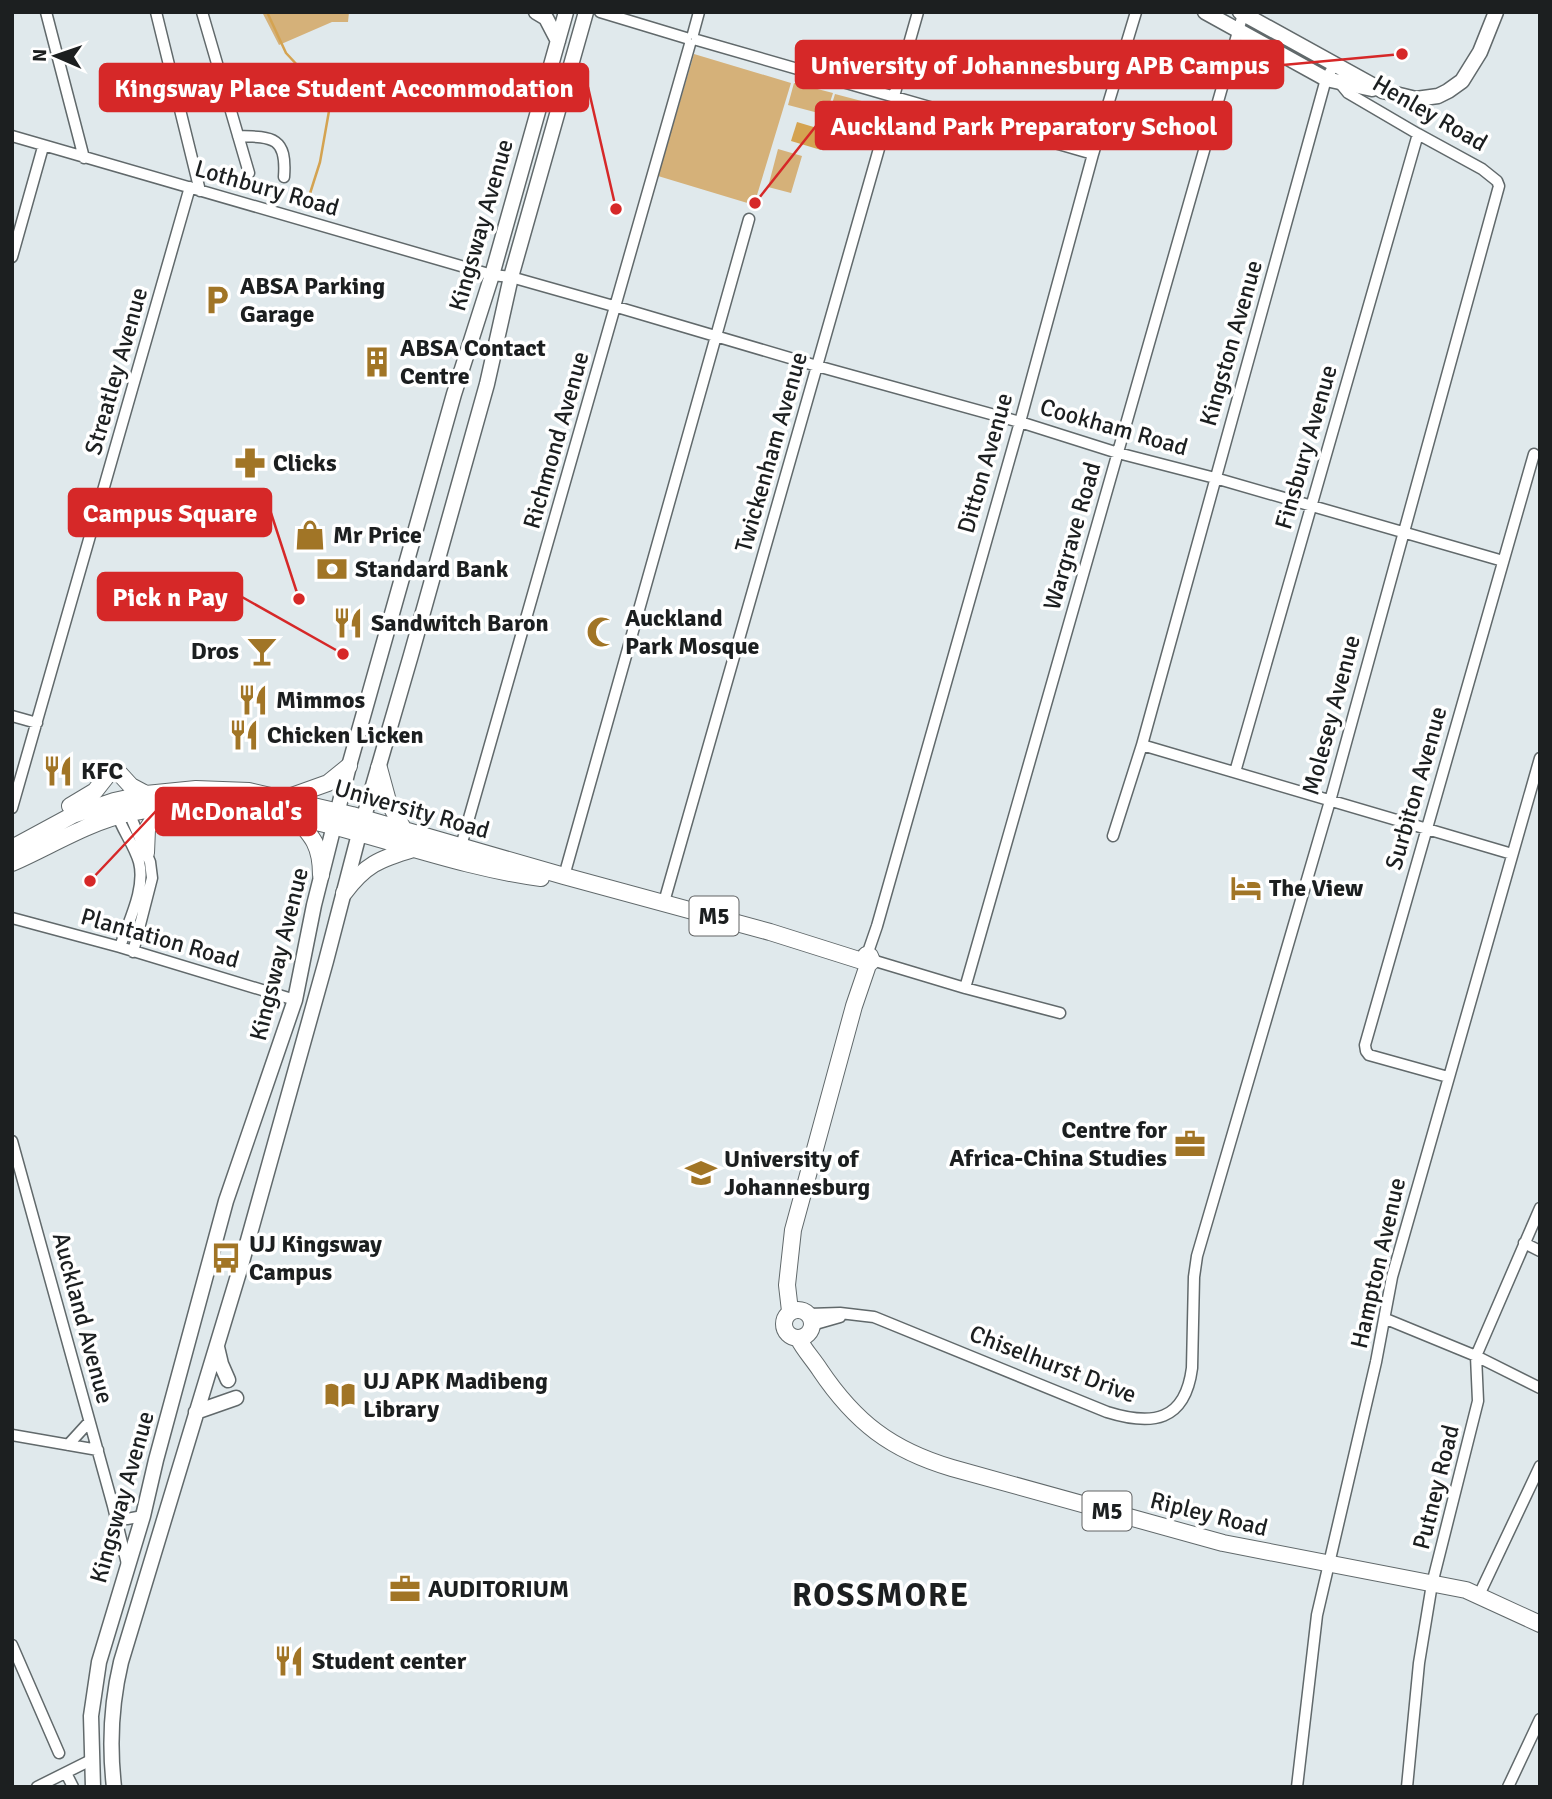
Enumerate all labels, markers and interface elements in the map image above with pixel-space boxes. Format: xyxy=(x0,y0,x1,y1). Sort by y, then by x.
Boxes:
north arrow xyxy=(21,21,91,91)
callout: University of Johannesburg APB Campus xyxy=(796,41,1283,88)
text: N xyxy=(28,48,52,62)
text: University of Johannesburg APB Campus xyxy=(811,50,1269,82)
callout: Kingsway Place Student Accommodation xyxy=(100,64,588,111)
street label: Henley Road xyxy=(1367,68,1493,158)
text: Kingsway Place Student Accommodation xyxy=(114,73,574,105)
callout: Auckland Park Preparatory School xyxy=(816,102,1231,149)
text: Auckland Park Preparatory School xyxy=(831,111,1217,143)
street label: Kingsway Avenue xyxy=(442,135,520,315)
street label: Lothbury Road xyxy=(191,153,343,223)
street label: Kingston Avenue xyxy=(1193,257,1269,429)
place label: ABSA Parking Garage xyxy=(240,271,385,329)
parking icon: ABSA Parking Garage xyxy=(200,283,234,317)
street label: Streatley Avenue xyxy=(78,284,154,458)
place label: ABSA Contact Centre xyxy=(400,333,546,391)
building icon: ABSA Contact Centre xyxy=(360,345,394,379)
street label: Richmond Avenue xyxy=(516,348,596,532)
street label: Twickenham Avenue xyxy=(728,348,814,556)
street label: Finsbury Avenue xyxy=(1268,361,1344,533)
street label: Ditton Avenue xyxy=(951,389,1019,537)
street label: Cookham Road xyxy=(1037,392,1191,462)
pharmacy icon: Clicks xyxy=(233,446,267,480)
place label: Clicks xyxy=(273,448,337,478)
street label: Wargrave Road xyxy=(1037,458,1107,614)
callout: Campus Square xyxy=(69,489,271,536)
text: Campus Square xyxy=(83,498,257,530)
shop icon: Mr Price xyxy=(293,518,327,552)
place label: Mr Price xyxy=(333,520,422,550)
bank icon: Standard Bank xyxy=(315,552,349,586)
place label: Standard Bank xyxy=(355,554,509,584)
callout: Pick n Pay xyxy=(98,573,242,620)
text: Pick n Pay xyxy=(112,582,228,614)
place label: Auckland Park Mosque xyxy=(625,603,760,661)
restaurant icon: Sandwitch Baron xyxy=(331,606,365,640)
place label: Sandwitch Baron xyxy=(371,608,549,638)
mosque icon: Auckland Park Mosque xyxy=(585,615,619,649)
street label: Molesey Avenue xyxy=(1295,632,1367,798)
bar icon: Dros xyxy=(245,634,279,668)
place label: Dros xyxy=(191,636,239,666)
restaurant icon: Mimmos xyxy=(236,683,270,717)
place label: Mimmos xyxy=(276,685,365,715)
street label: Surbiton Avenue xyxy=(1378,703,1454,873)
restaurant icon: Chicken Licken xyxy=(227,718,261,752)
place label: Chicken Licken xyxy=(267,720,424,750)
restaurant icon: KFC xyxy=(41,754,75,788)
place label: KFC xyxy=(81,756,124,786)
street label: University Road xyxy=(331,773,493,845)
callout: McDonald's xyxy=(156,788,316,835)
text: McDonald's xyxy=(170,796,302,828)
street label: Kingsway Avenue xyxy=(243,864,315,1044)
hotel icon: The View xyxy=(1229,871,1263,905)
place label: The View xyxy=(1269,873,1364,903)
road number: M5 xyxy=(690,897,738,936)
street label: Plantation Road xyxy=(77,901,243,975)
place label: Centre for Africa-China Studies xyxy=(949,1115,1167,1173)
office icon: Centre for Africa-China Studies xyxy=(1173,1127,1207,1161)
place label: University of Johannesburg xyxy=(724,1144,870,1202)
school or university icon: University of Johannesburg xyxy=(684,1156,718,1190)
street label: Hampton Avenue xyxy=(1344,1175,1412,1351)
street label: Auckland Avenue xyxy=(46,1229,120,1407)
place label: UJ Kingsway Campus xyxy=(249,1229,382,1287)
bus stop icon: UJ Kingsway Campus xyxy=(209,1241,243,1275)
street label: Chiselhurst Drive xyxy=(965,1318,1141,1410)
place label: UJ APK Madibeng Library xyxy=(363,1366,548,1424)
library icon: UJ APK Madibeng Library xyxy=(323,1378,357,1412)
street label: Kingsway Avenue xyxy=(83,1407,161,1587)
street label: Putney Road xyxy=(1406,1422,1466,1552)
street label: Ripley Road xyxy=(1147,1485,1271,1543)
road number: M5 xyxy=(1082,1492,1132,1530)
office icon: AUDITORIUM xyxy=(388,1572,422,1606)
place label: AUDITORIUM xyxy=(428,1574,569,1604)
district label: ROSSMORE xyxy=(792,1576,970,1615)
restaurant icon: Student center xyxy=(272,1644,306,1678)
place label: Student center xyxy=(312,1646,467,1676)

